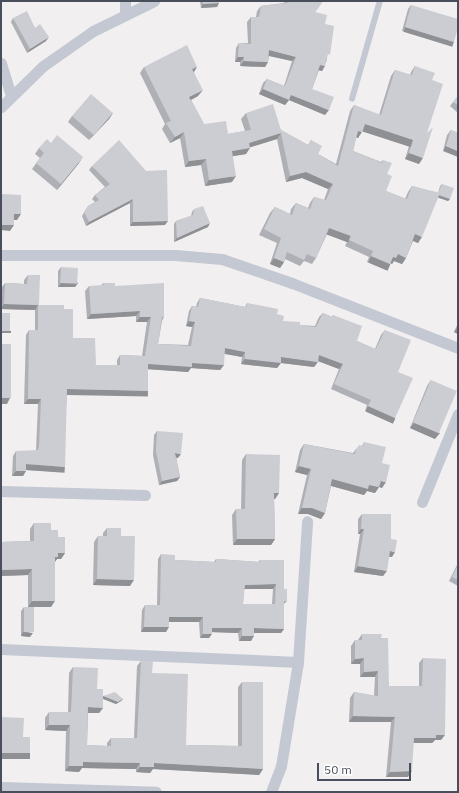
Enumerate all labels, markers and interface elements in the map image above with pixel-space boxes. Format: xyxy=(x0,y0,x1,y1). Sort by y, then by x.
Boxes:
scale bar xyxy=(319,755,413,781)
text: 50 m xyxy=(324,762,352,777)

